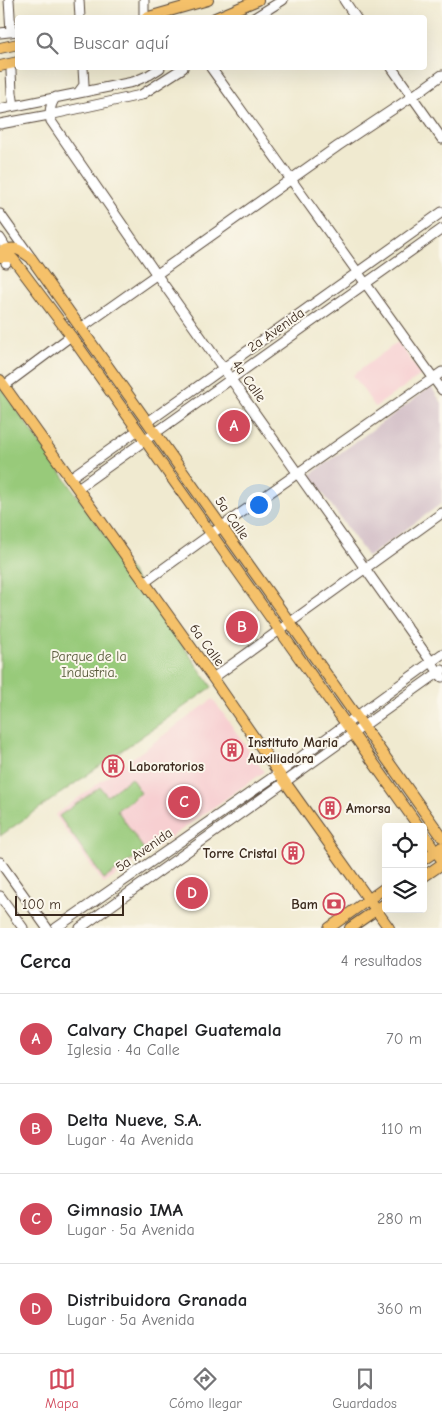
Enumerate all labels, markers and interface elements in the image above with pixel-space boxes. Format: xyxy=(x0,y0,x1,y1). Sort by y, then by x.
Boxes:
search box xyxy=(15,15,427,70)
icon: search xyxy=(33,29,61,57)
text: Buscar aquí xyxy=(73,32,169,54)
street label: 2a Avenida xyxy=(244,304,308,356)
street label: 4a Calle xyxy=(228,357,270,405)
pin: A xyxy=(218,407,250,445)
your location xyxy=(246,492,272,518)
street label: 5a Calle xyxy=(211,493,253,543)
pin: B xyxy=(226,608,258,646)
street label: 6a Calle xyxy=(186,620,228,670)
park label: Parque de la Industria. xyxy=(51,648,127,681)
place label: Instituto Maria Auxiliadora xyxy=(248,734,338,767)
building icon: Instituto Maria Auxiliadora xyxy=(220,738,244,762)
building icon: Laboratorios xyxy=(101,754,125,778)
place label: Laboratorios xyxy=(129,758,204,775)
pin: C xyxy=(168,783,200,821)
building icon: Amorsa xyxy=(318,796,342,820)
place label: Amorsa xyxy=(346,800,391,817)
map controls xyxy=(382,823,427,913)
button: locate xyxy=(382,823,427,868)
street label: 5a Avenida xyxy=(112,824,176,876)
building icon: Torre Cristal xyxy=(281,841,305,865)
place label: Torre Cristal xyxy=(203,845,277,862)
button: layers xyxy=(382,868,427,913)
pin: D xyxy=(176,874,208,912)
bank icon: Bam xyxy=(322,892,346,916)
scale bar xyxy=(15,893,124,916)
text: 100 m xyxy=(22,896,61,913)
place label: Bam xyxy=(291,896,318,913)
text: Cerca xyxy=(20,949,71,973)
text: 4 resultados xyxy=(341,952,422,970)
text: Calvary Chapel Guatemala xyxy=(67,1019,282,1041)
text: A xyxy=(32,1030,40,1048)
text: 70 m xyxy=(386,1030,422,1048)
text: Iglesia · 4a Calle xyxy=(67,1041,180,1059)
text: Delta Nueve, S.A. xyxy=(67,1109,202,1131)
text: B xyxy=(31,1120,41,1138)
text: 110 m xyxy=(381,1120,422,1138)
text: Lugar · 4a Avenida xyxy=(67,1131,194,1149)
text: Gimnasio IMA xyxy=(67,1199,183,1221)
text: C xyxy=(31,1210,41,1228)
text: 280 m xyxy=(377,1210,422,1228)
text: Lugar · 5a Avenida xyxy=(67,1221,195,1239)
text: Distribuidora Granada xyxy=(67,1289,247,1311)
text: D xyxy=(31,1300,41,1318)
text: 360 m xyxy=(377,1300,422,1318)
text: Lugar · 5a Avenida xyxy=(67,1311,195,1329)
tab: Mapa xyxy=(45,1365,79,1412)
tab: Cómo llegar xyxy=(169,1365,242,1412)
tab: Guardados xyxy=(332,1365,397,1412)

